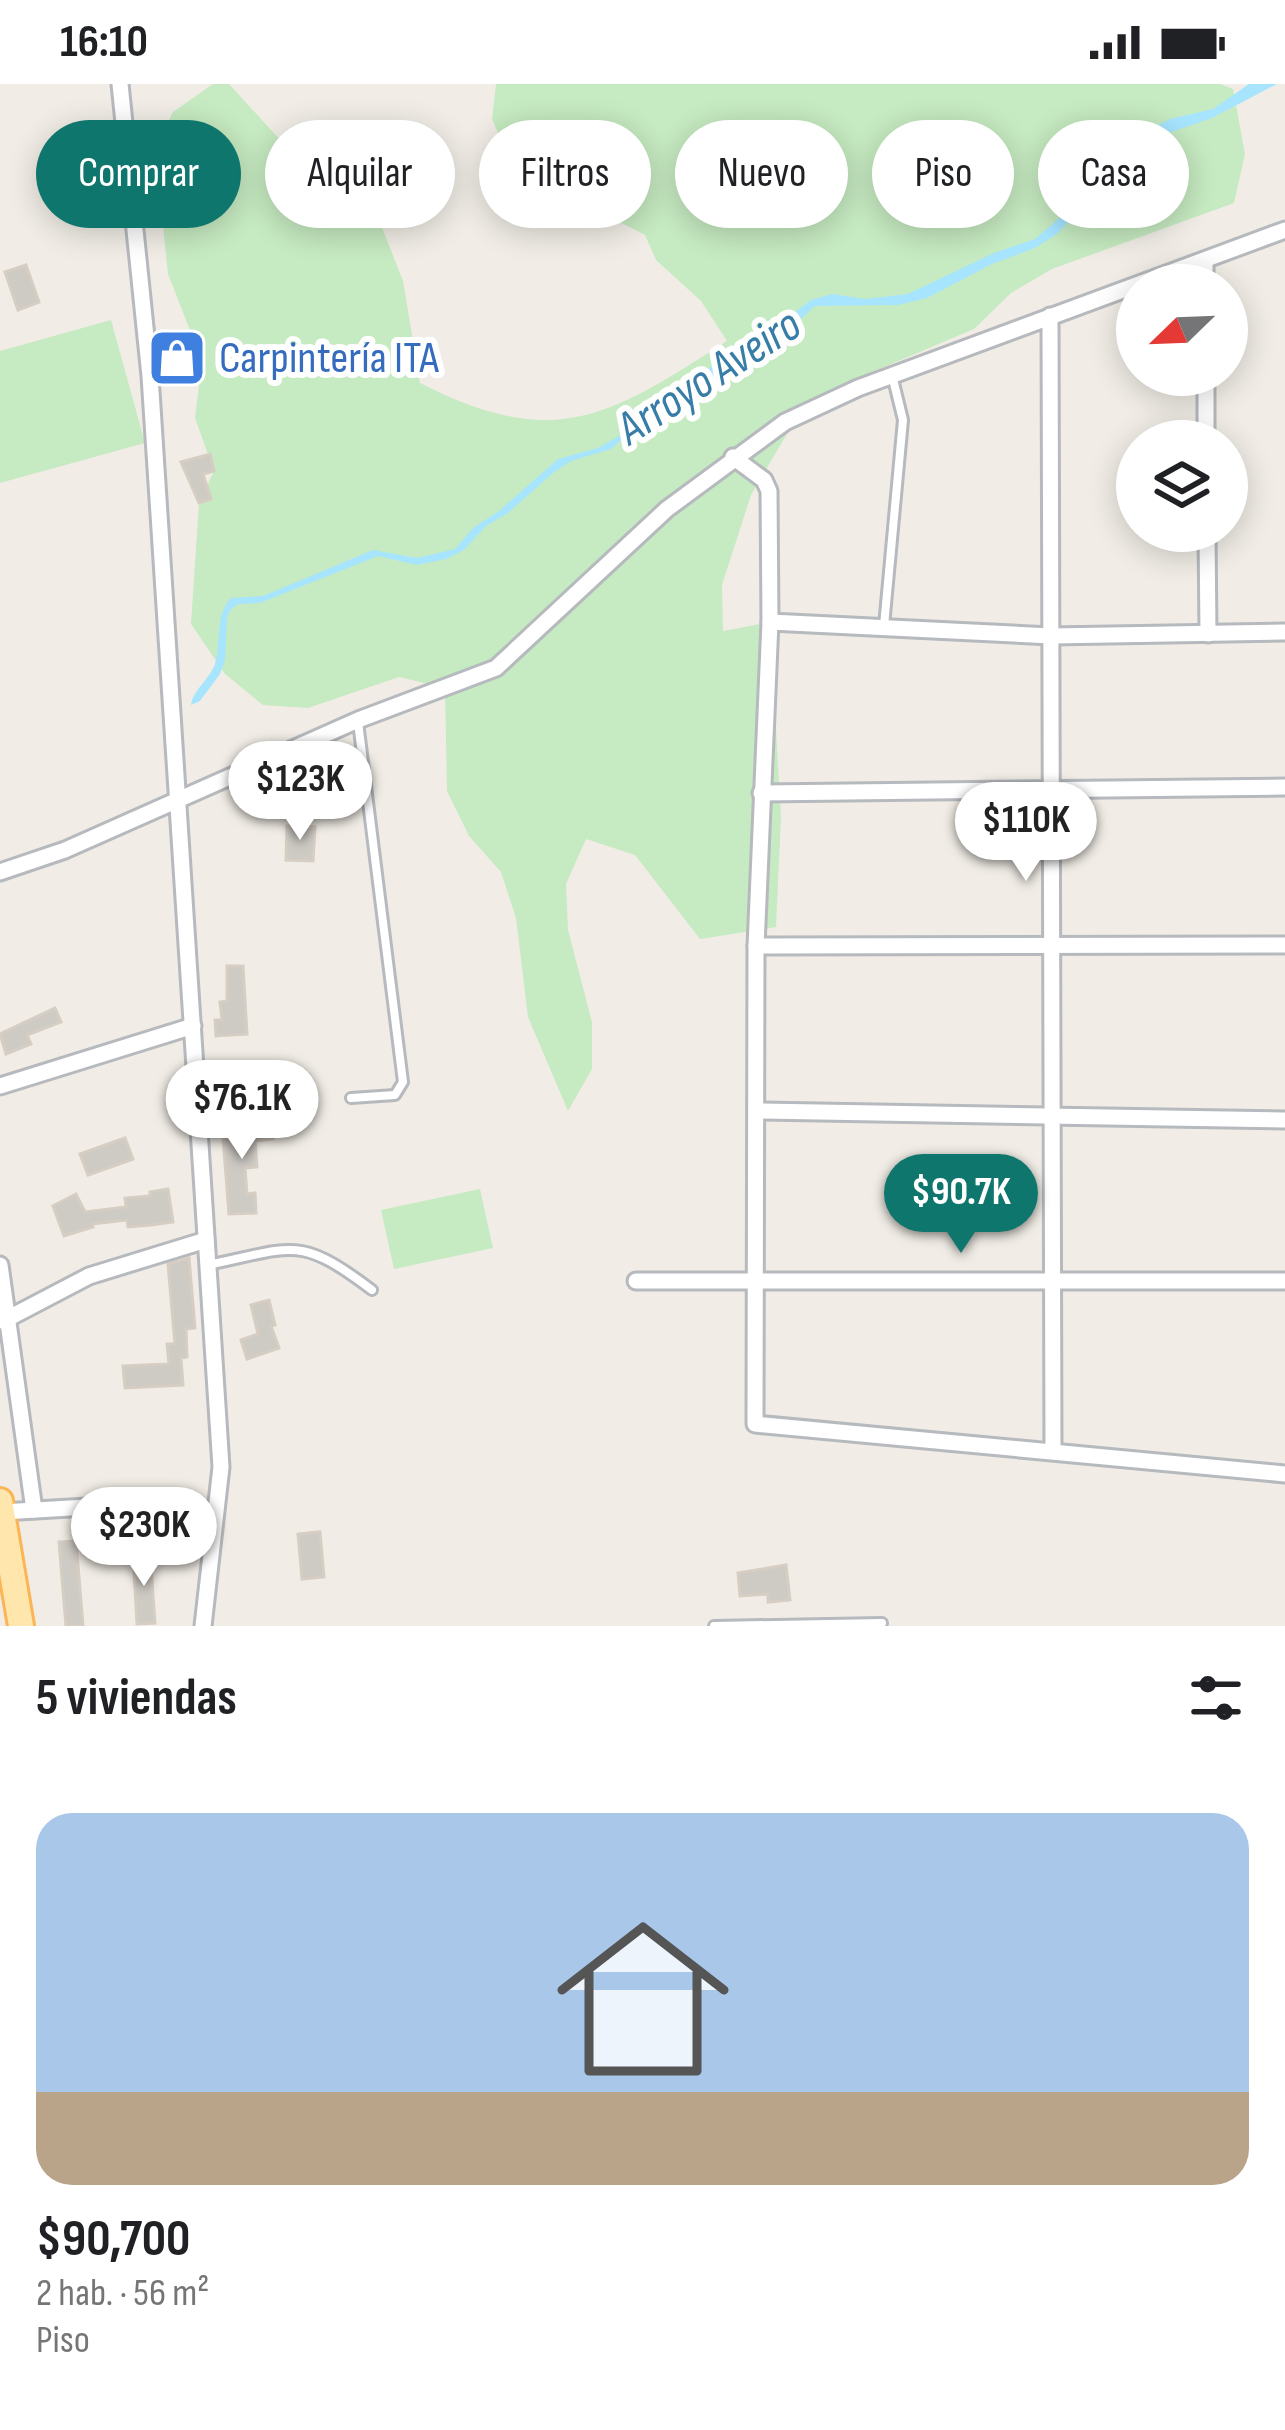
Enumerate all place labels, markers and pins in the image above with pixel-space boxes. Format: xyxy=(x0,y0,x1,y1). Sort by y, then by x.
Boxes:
shop icon: Carpintería ITA xyxy=(146,327,208,389)
place label: Carpintería ITA xyxy=(219,331,440,386)
pin: $123K xyxy=(216,741,384,843)
pin: $110K xyxy=(942,782,1110,884)
pin: $76.1K xyxy=(144,1060,340,1162)
pin: $90.7K xyxy=(863,1154,1059,1256)
pin: $230K xyxy=(60,1487,228,1589)

